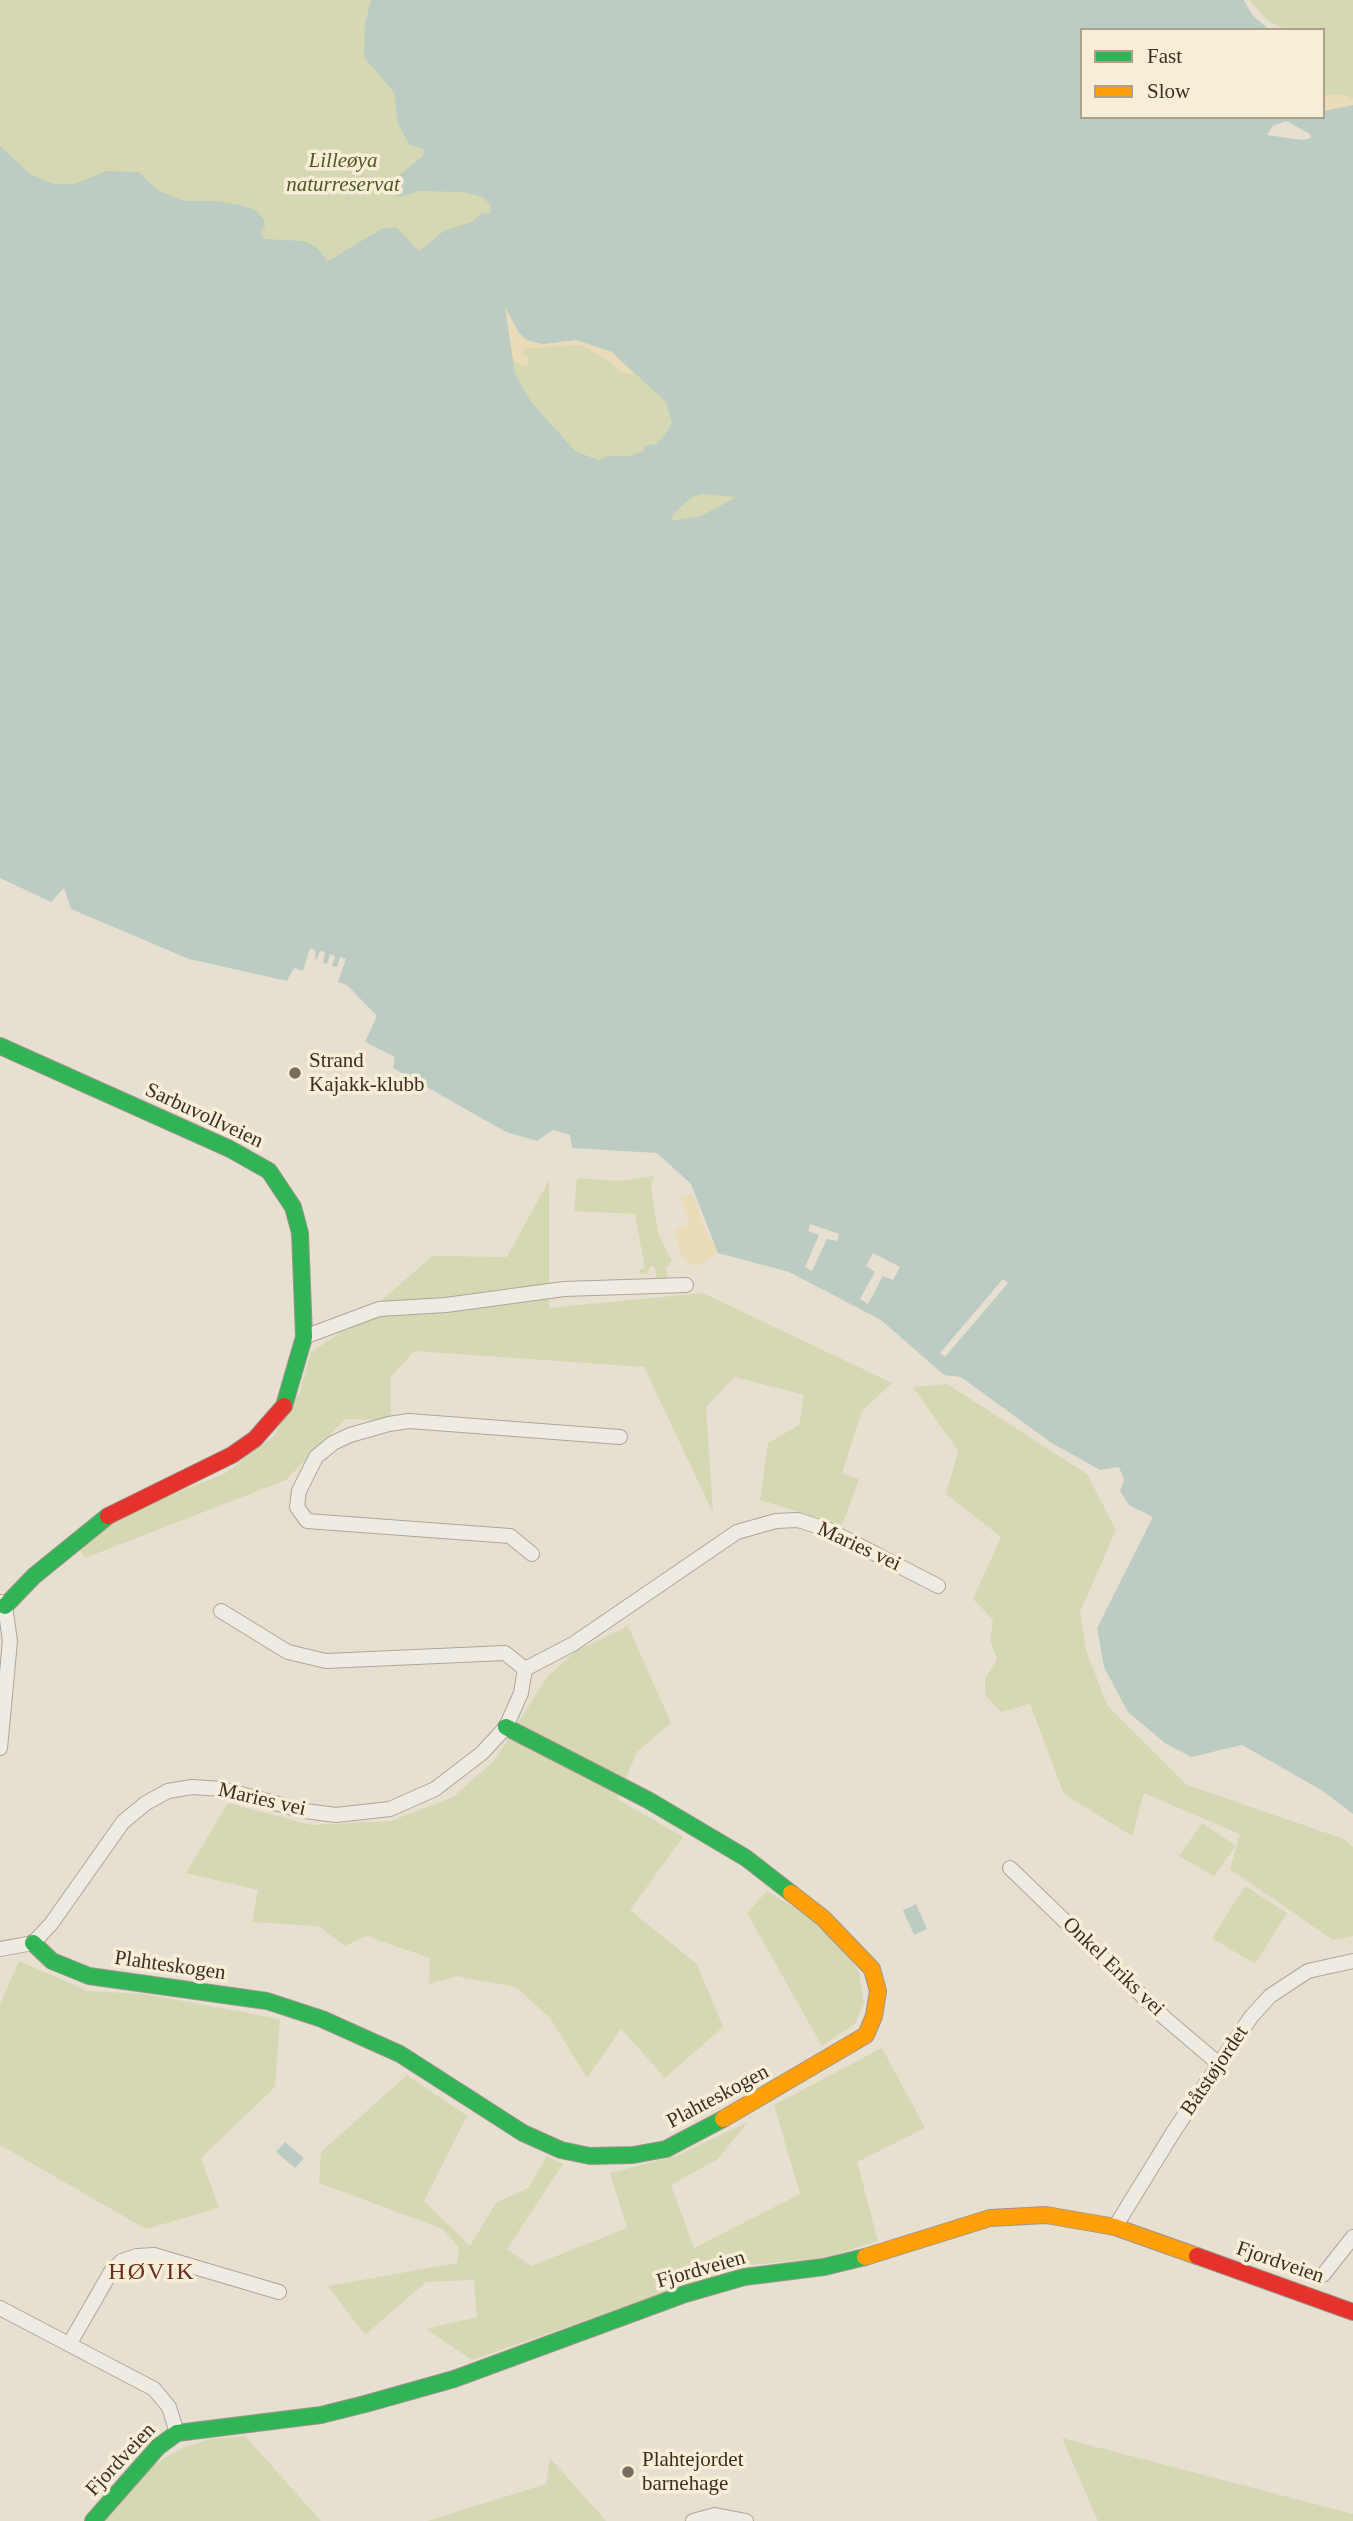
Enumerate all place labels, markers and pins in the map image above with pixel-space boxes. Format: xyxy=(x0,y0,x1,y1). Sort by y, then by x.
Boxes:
place label: Strand Kajakk-klubb xyxy=(309,1048,424,1098)
marker: Strand Kajakk-klubb xyxy=(287,1065,303,1081)
place label: Plahtejordet barnehage xyxy=(642,2447,743,2497)
marker: Plahtejordet barnehage xyxy=(620,2464,636,2480)

